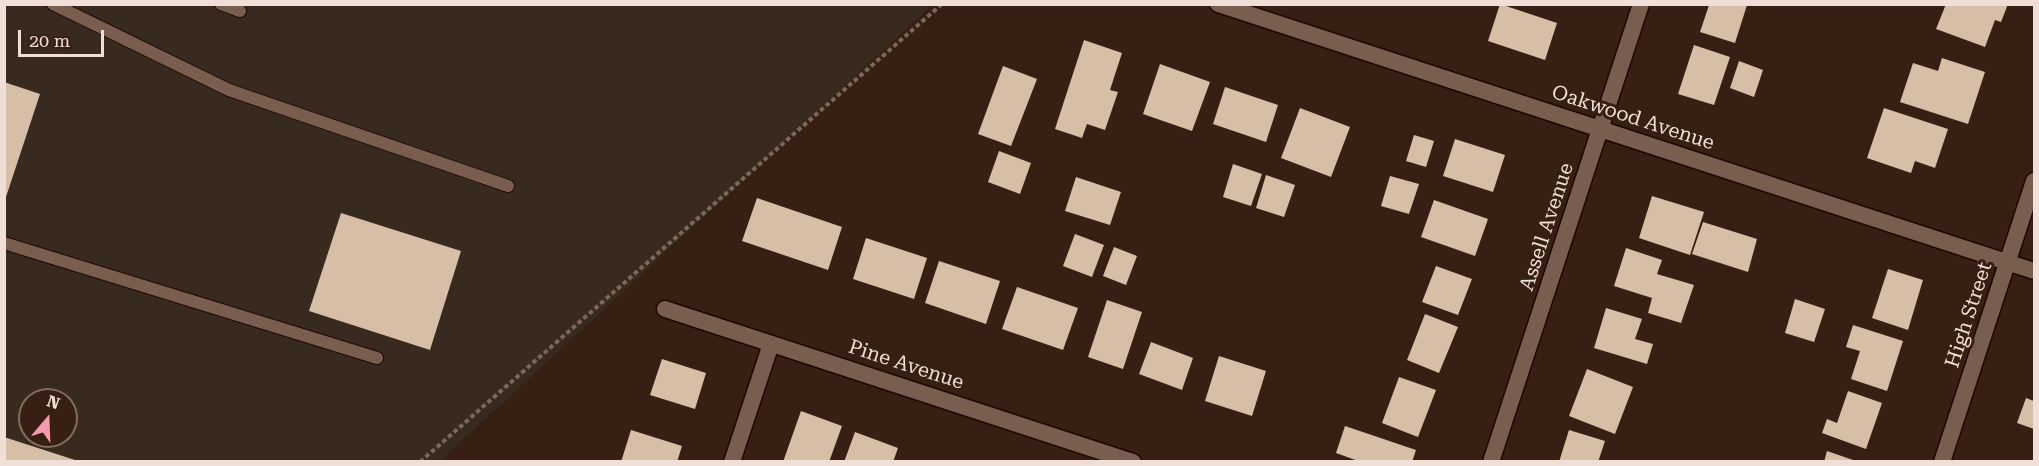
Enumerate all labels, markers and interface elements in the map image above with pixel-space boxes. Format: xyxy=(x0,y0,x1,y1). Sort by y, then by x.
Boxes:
scale bar xyxy=(21,18,106,56)
text: 20 m xyxy=(29,30,70,51)
street label: Oakwood Avenue xyxy=(1549,80,1717,156)
street label: Assell Avenue xyxy=(1515,160,1579,294)
street label: High Street xyxy=(1941,259,1997,371)
street label: Pine Avenue xyxy=(845,335,967,395)
north arrow xyxy=(18,388,78,448)
text: N xyxy=(44,391,62,413)

